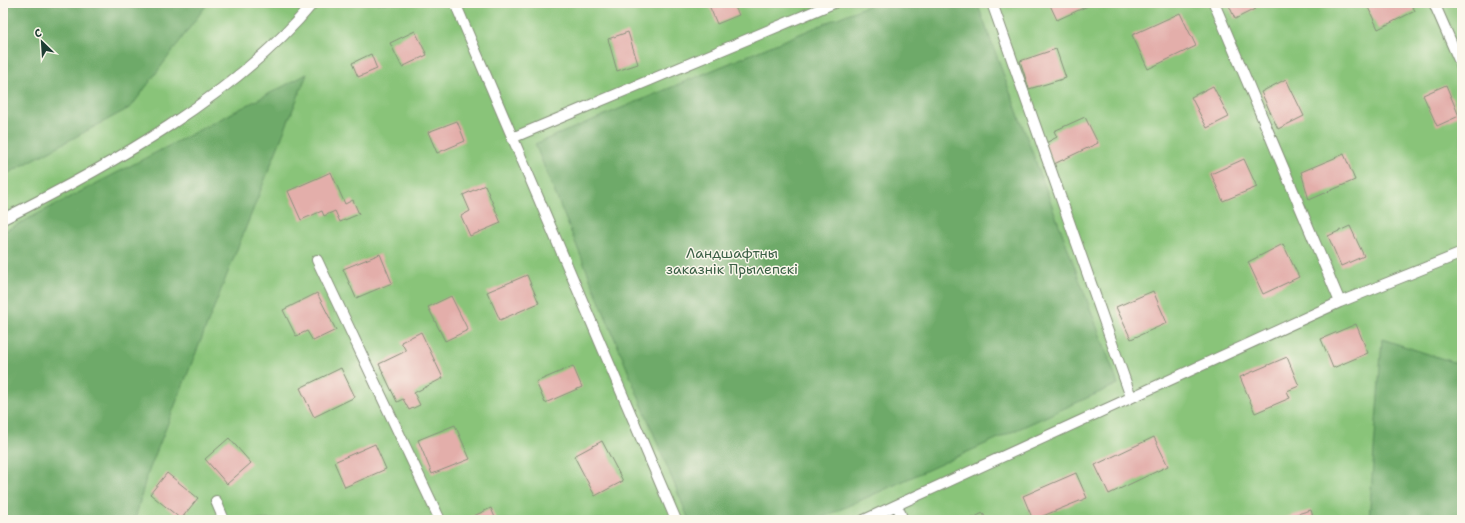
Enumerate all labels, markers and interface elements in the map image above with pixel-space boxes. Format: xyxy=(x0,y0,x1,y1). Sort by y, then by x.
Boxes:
north arrow xyxy=(22,22,62,62)
text: С xyxy=(32,25,44,42)
park label: Ландшафтны заказнік Прылепскі xyxy=(666,244,798,278)

